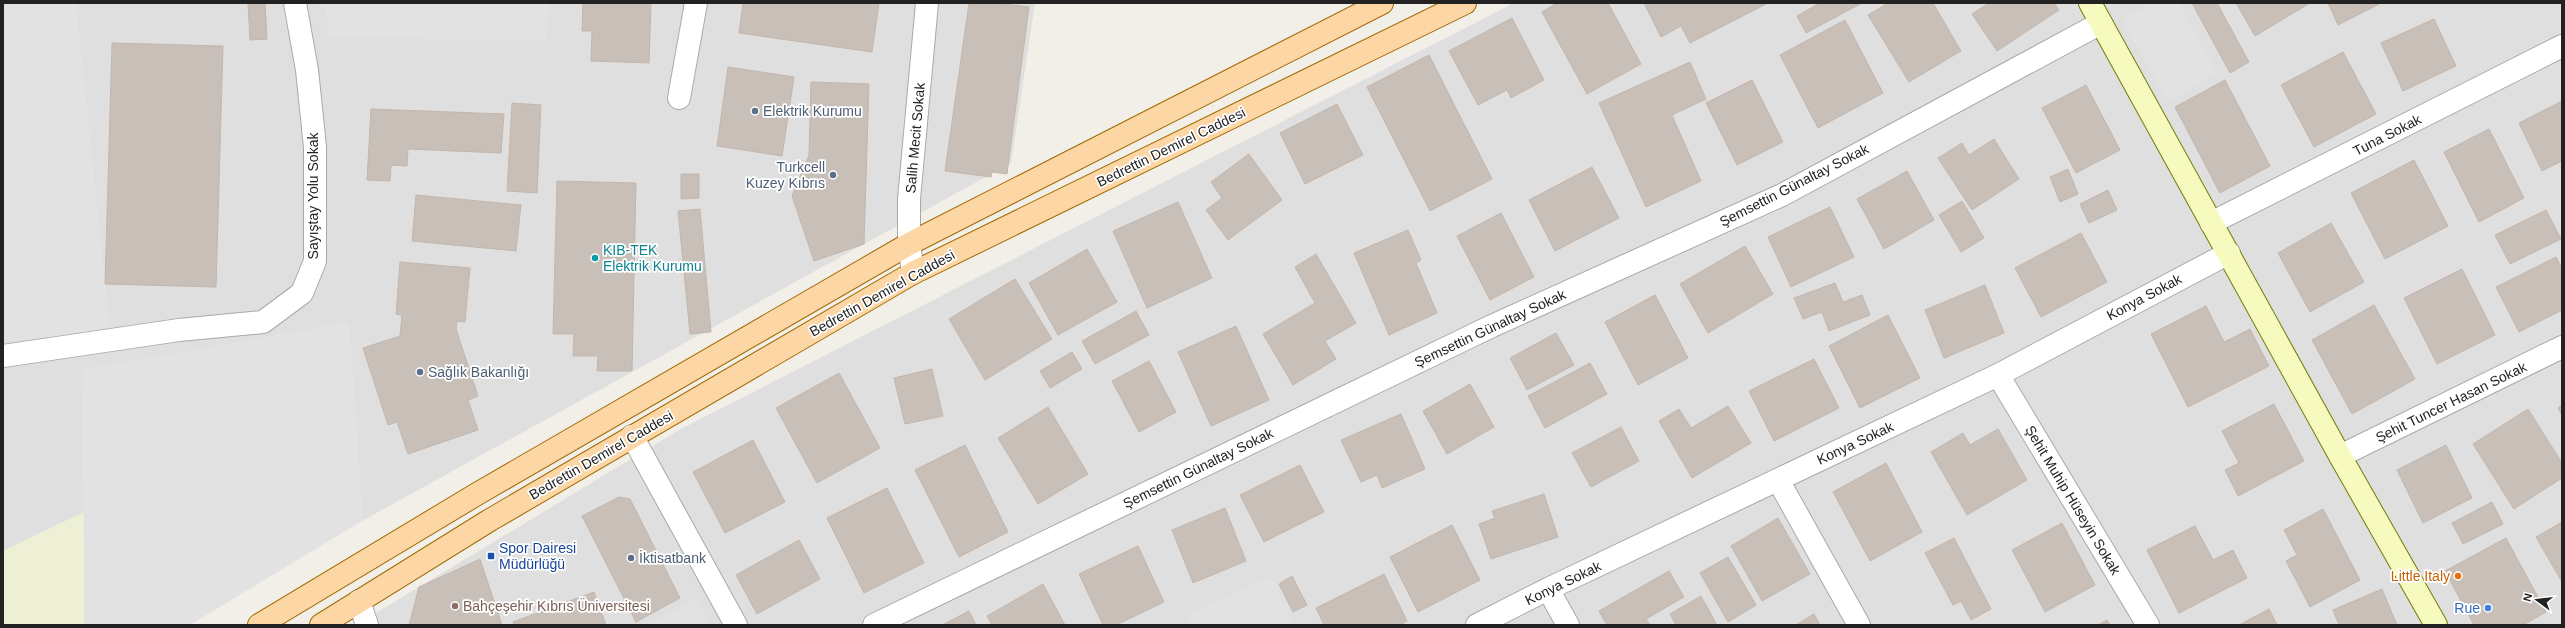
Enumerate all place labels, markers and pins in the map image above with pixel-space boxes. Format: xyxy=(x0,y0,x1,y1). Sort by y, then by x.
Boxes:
place label: Elektrik Kurumu xyxy=(763,103,862,119)
marker: Elektrik Kurumu xyxy=(750,106,760,116)
place label: Turkcell Kuzey Kıbrıs xyxy=(746,159,825,191)
marker: Turkcell Kuzey Kıbrıs xyxy=(828,170,838,180)
place label: KIB-TEK Elektrik Kurumu xyxy=(603,242,702,274)
marker: KIB-TEK Elektrik Kurumu xyxy=(590,253,600,263)
place label: Sağlık Bakanlığı xyxy=(428,364,529,380)
marker: Sağlık Bakanlığı xyxy=(415,367,425,377)
place label: Spor Dairesi Müdürlüğü xyxy=(499,540,576,572)
place label: İktisatbank xyxy=(639,549,707,566)
marker: Spor Dairesi Müdürlüğü xyxy=(486,551,496,561)
marker: İktisatbank xyxy=(626,553,636,563)
place label: Little Italy xyxy=(2391,568,2450,584)
marker: Little Italy xyxy=(2453,571,2463,581)
place label: Bahçeşehir Kıbrıs Üniversitesi xyxy=(463,597,650,614)
place label: Rue xyxy=(2454,600,2480,616)
marker: Bahçeşehir Kıbrıs Üniversitesi xyxy=(450,601,460,611)
marker: Rue xyxy=(2483,603,2493,613)

